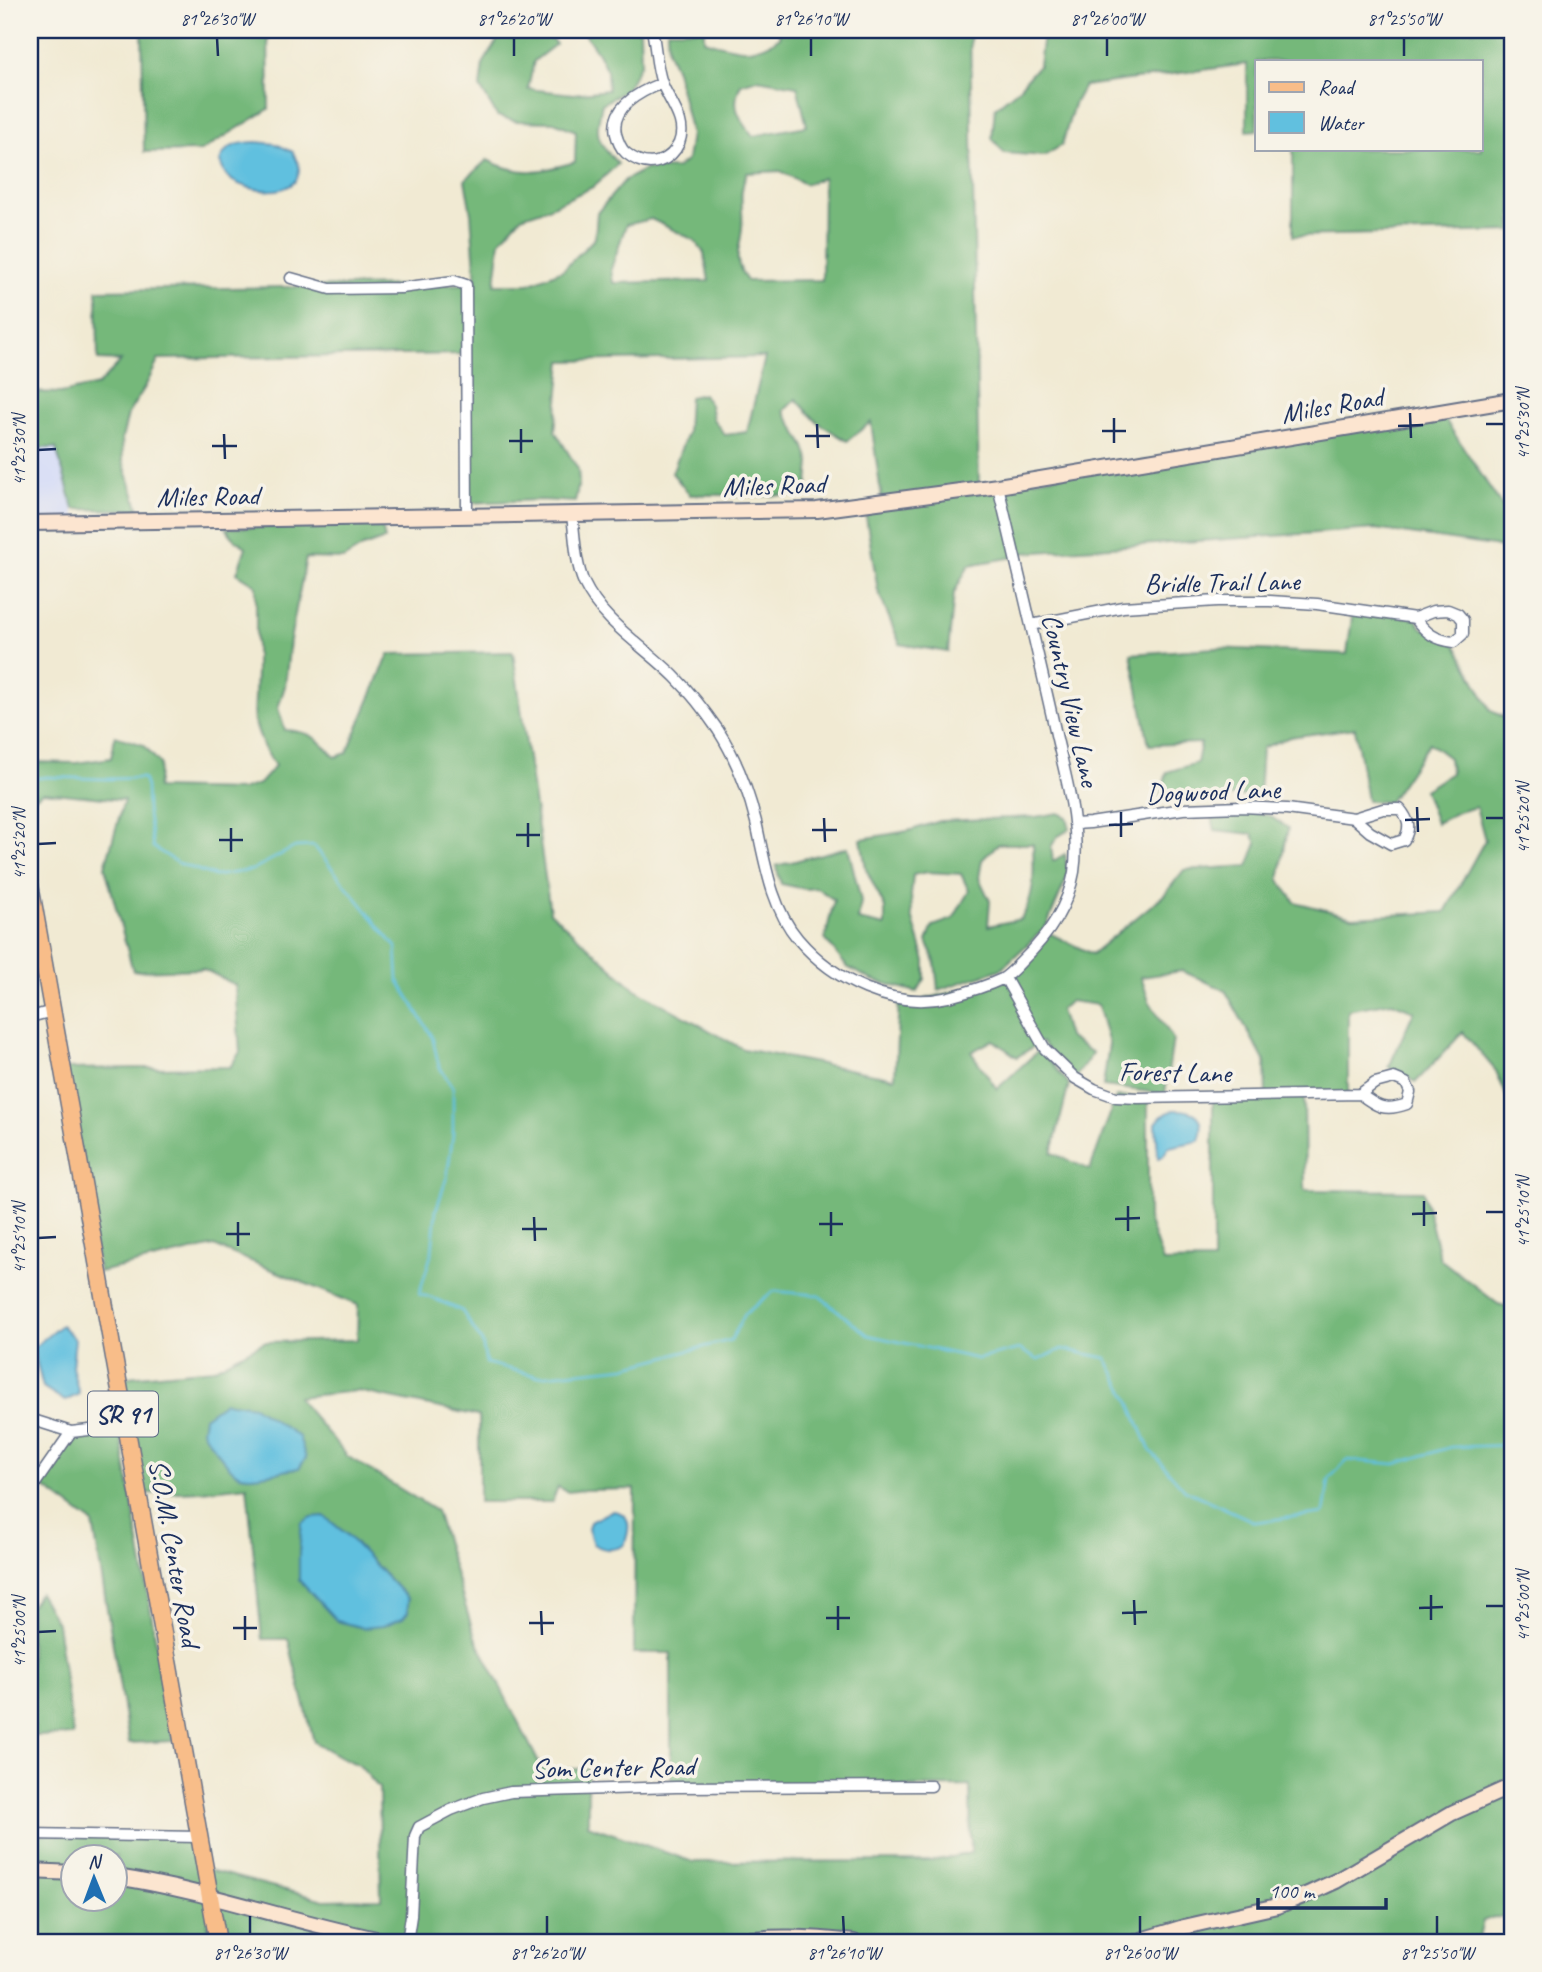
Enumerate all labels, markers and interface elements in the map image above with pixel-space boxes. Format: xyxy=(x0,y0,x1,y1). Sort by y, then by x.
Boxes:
text: 81°26'30"W xyxy=(180,8,257,30)
text: 81°26'20"W xyxy=(477,8,554,30)
text: 81°26'10"W xyxy=(774,8,851,30)
text: 81°26'00"W xyxy=(1070,8,1147,30)
text: 81°25'50"W xyxy=(1367,8,1444,30)
legend xyxy=(1255,60,1482,150)
text: Road xyxy=(1318,74,1357,100)
text: Water xyxy=(1318,110,1365,136)
street label: Miles Road xyxy=(1278,378,1390,431)
text: 41°25'30"N xyxy=(1512,385,1534,459)
text: 41°25'30"N xyxy=(8,411,30,485)
street label: Miles Road xyxy=(722,466,830,504)
street label: Miles Road xyxy=(156,478,264,514)
street label: Bridle Trail Lane xyxy=(1144,563,1302,601)
street label: Country View Lane xyxy=(1034,610,1108,792)
street label: Dogwood Lane xyxy=(1145,771,1283,811)
text: 41°25'20"N xyxy=(1512,779,1534,853)
text: 41°25'20"N xyxy=(8,805,30,879)
street label: Forest Lane xyxy=(1119,1054,1233,1091)
text: 41°25'10"N xyxy=(1512,1173,1534,1247)
text: 41°25'10"N xyxy=(8,1199,30,1273)
road number: SR 91 xyxy=(88,1392,158,1436)
street label: S.O.M. Center Road xyxy=(141,1457,209,1653)
text: 41°25'00"N xyxy=(1512,1567,1534,1641)
text: 41°25'00"N xyxy=(8,1593,30,1667)
street label: Som Center Road xyxy=(531,1748,699,1786)
north arrow xyxy=(60,1842,130,1912)
text: N xyxy=(88,1850,103,1874)
scale bar xyxy=(1258,1867,1386,1911)
text: 100 m xyxy=(1269,1878,1316,1904)
text: 81°26'30"W xyxy=(213,1942,290,1964)
text: 81°26'20"W xyxy=(510,1942,587,1964)
text: 81°26'10"W xyxy=(807,1942,884,1964)
text: 81°26'00"W xyxy=(1103,1942,1180,1964)
text: 81°25'50"W xyxy=(1400,1942,1477,1964)

